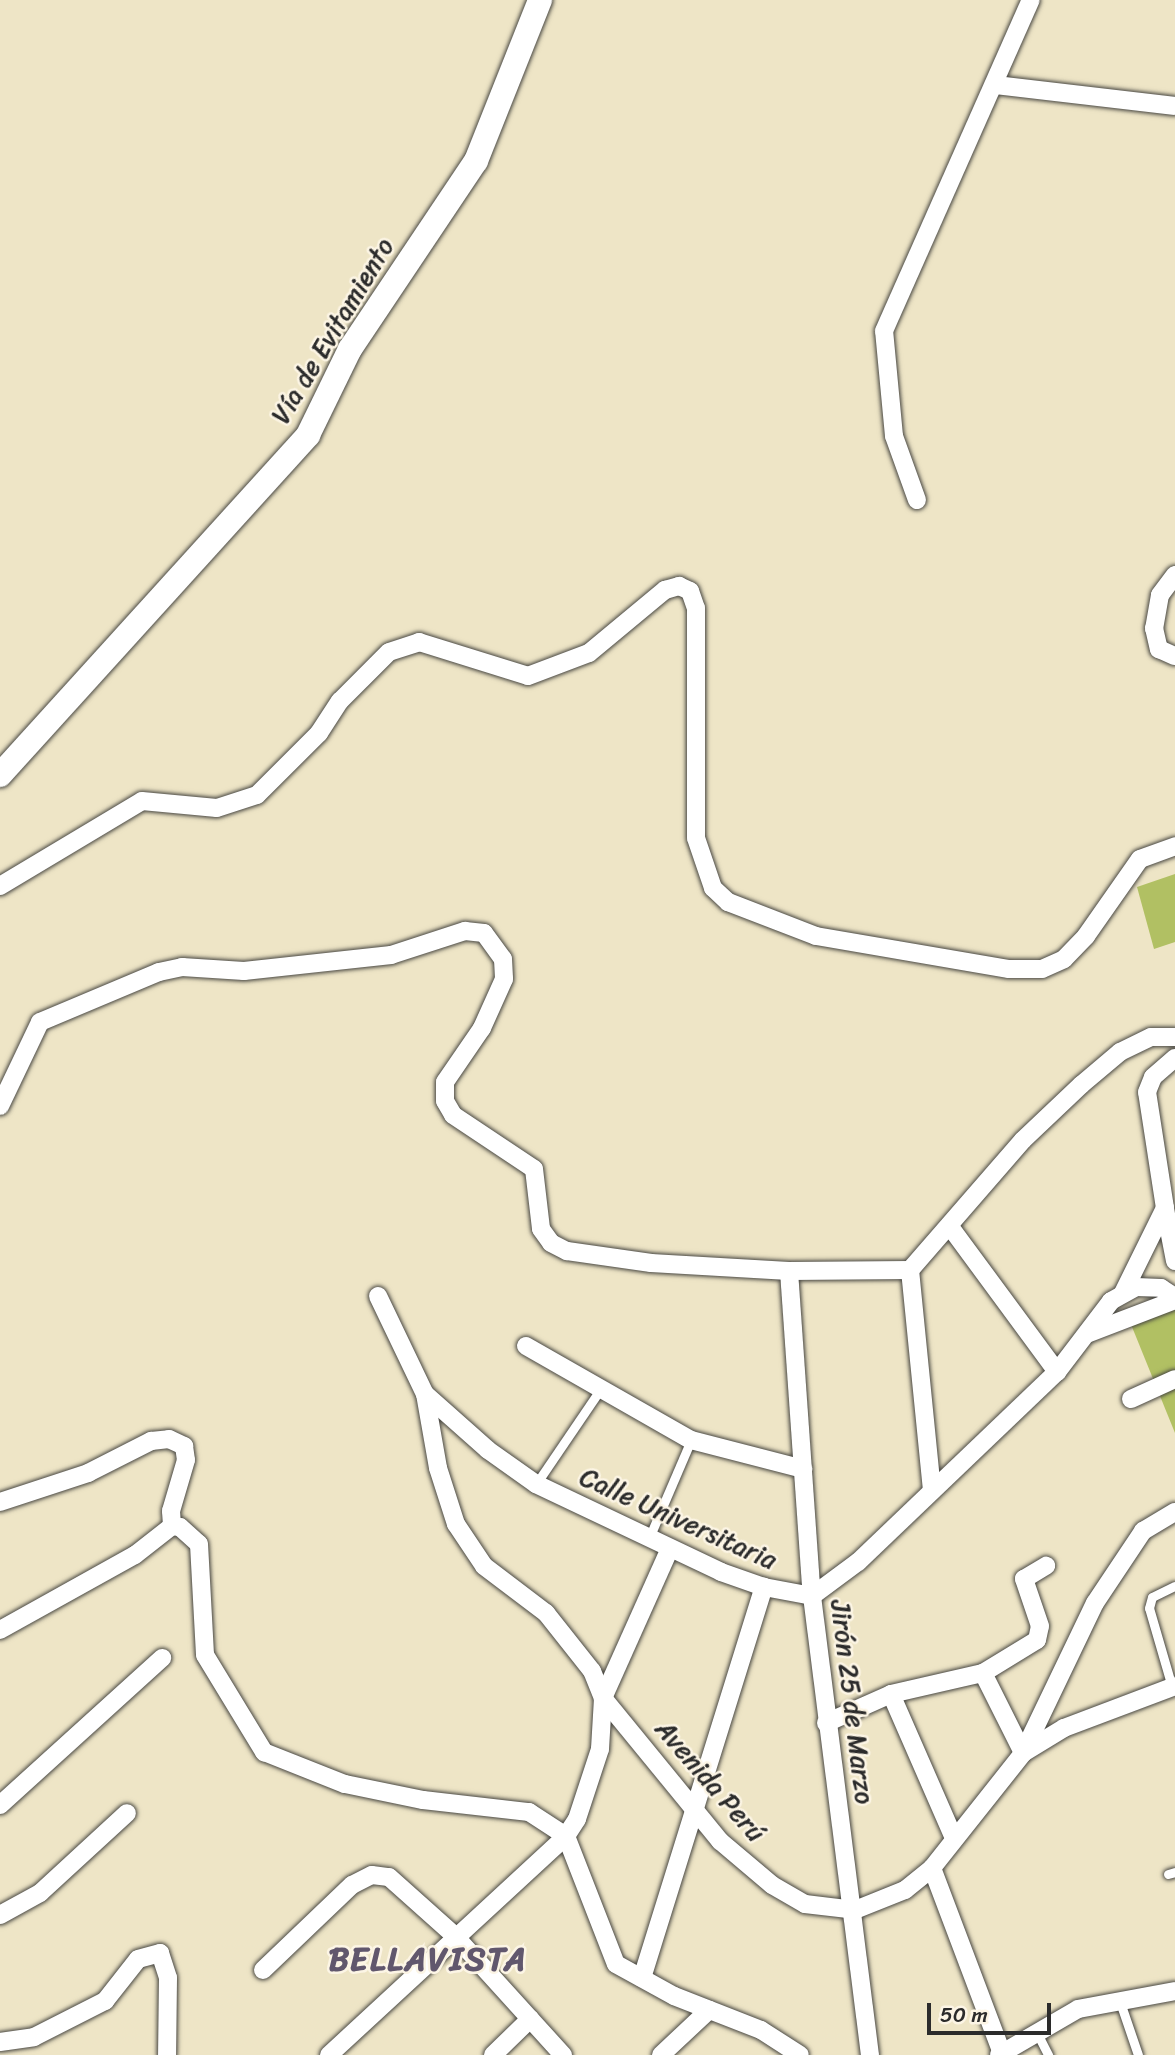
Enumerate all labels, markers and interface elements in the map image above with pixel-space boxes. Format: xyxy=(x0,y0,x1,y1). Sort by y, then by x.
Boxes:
street label: Vía de Evitamiento xyxy=(265,231,401,431)
street label: Calle Universitaria xyxy=(574,1461,782,1577)
street label: Jirón 25 de Marzo xyxy=(824,1598,880,1806)
street label: Avenida Perú xyxy=(649,1714,771,1848)
district label: BELLAVISTA xyxy=(332,1940,524,1980)
scale bar xyxy=(930,1988,1054,2032)
text: 50 m xyxy=(940,1996,988,2034)

